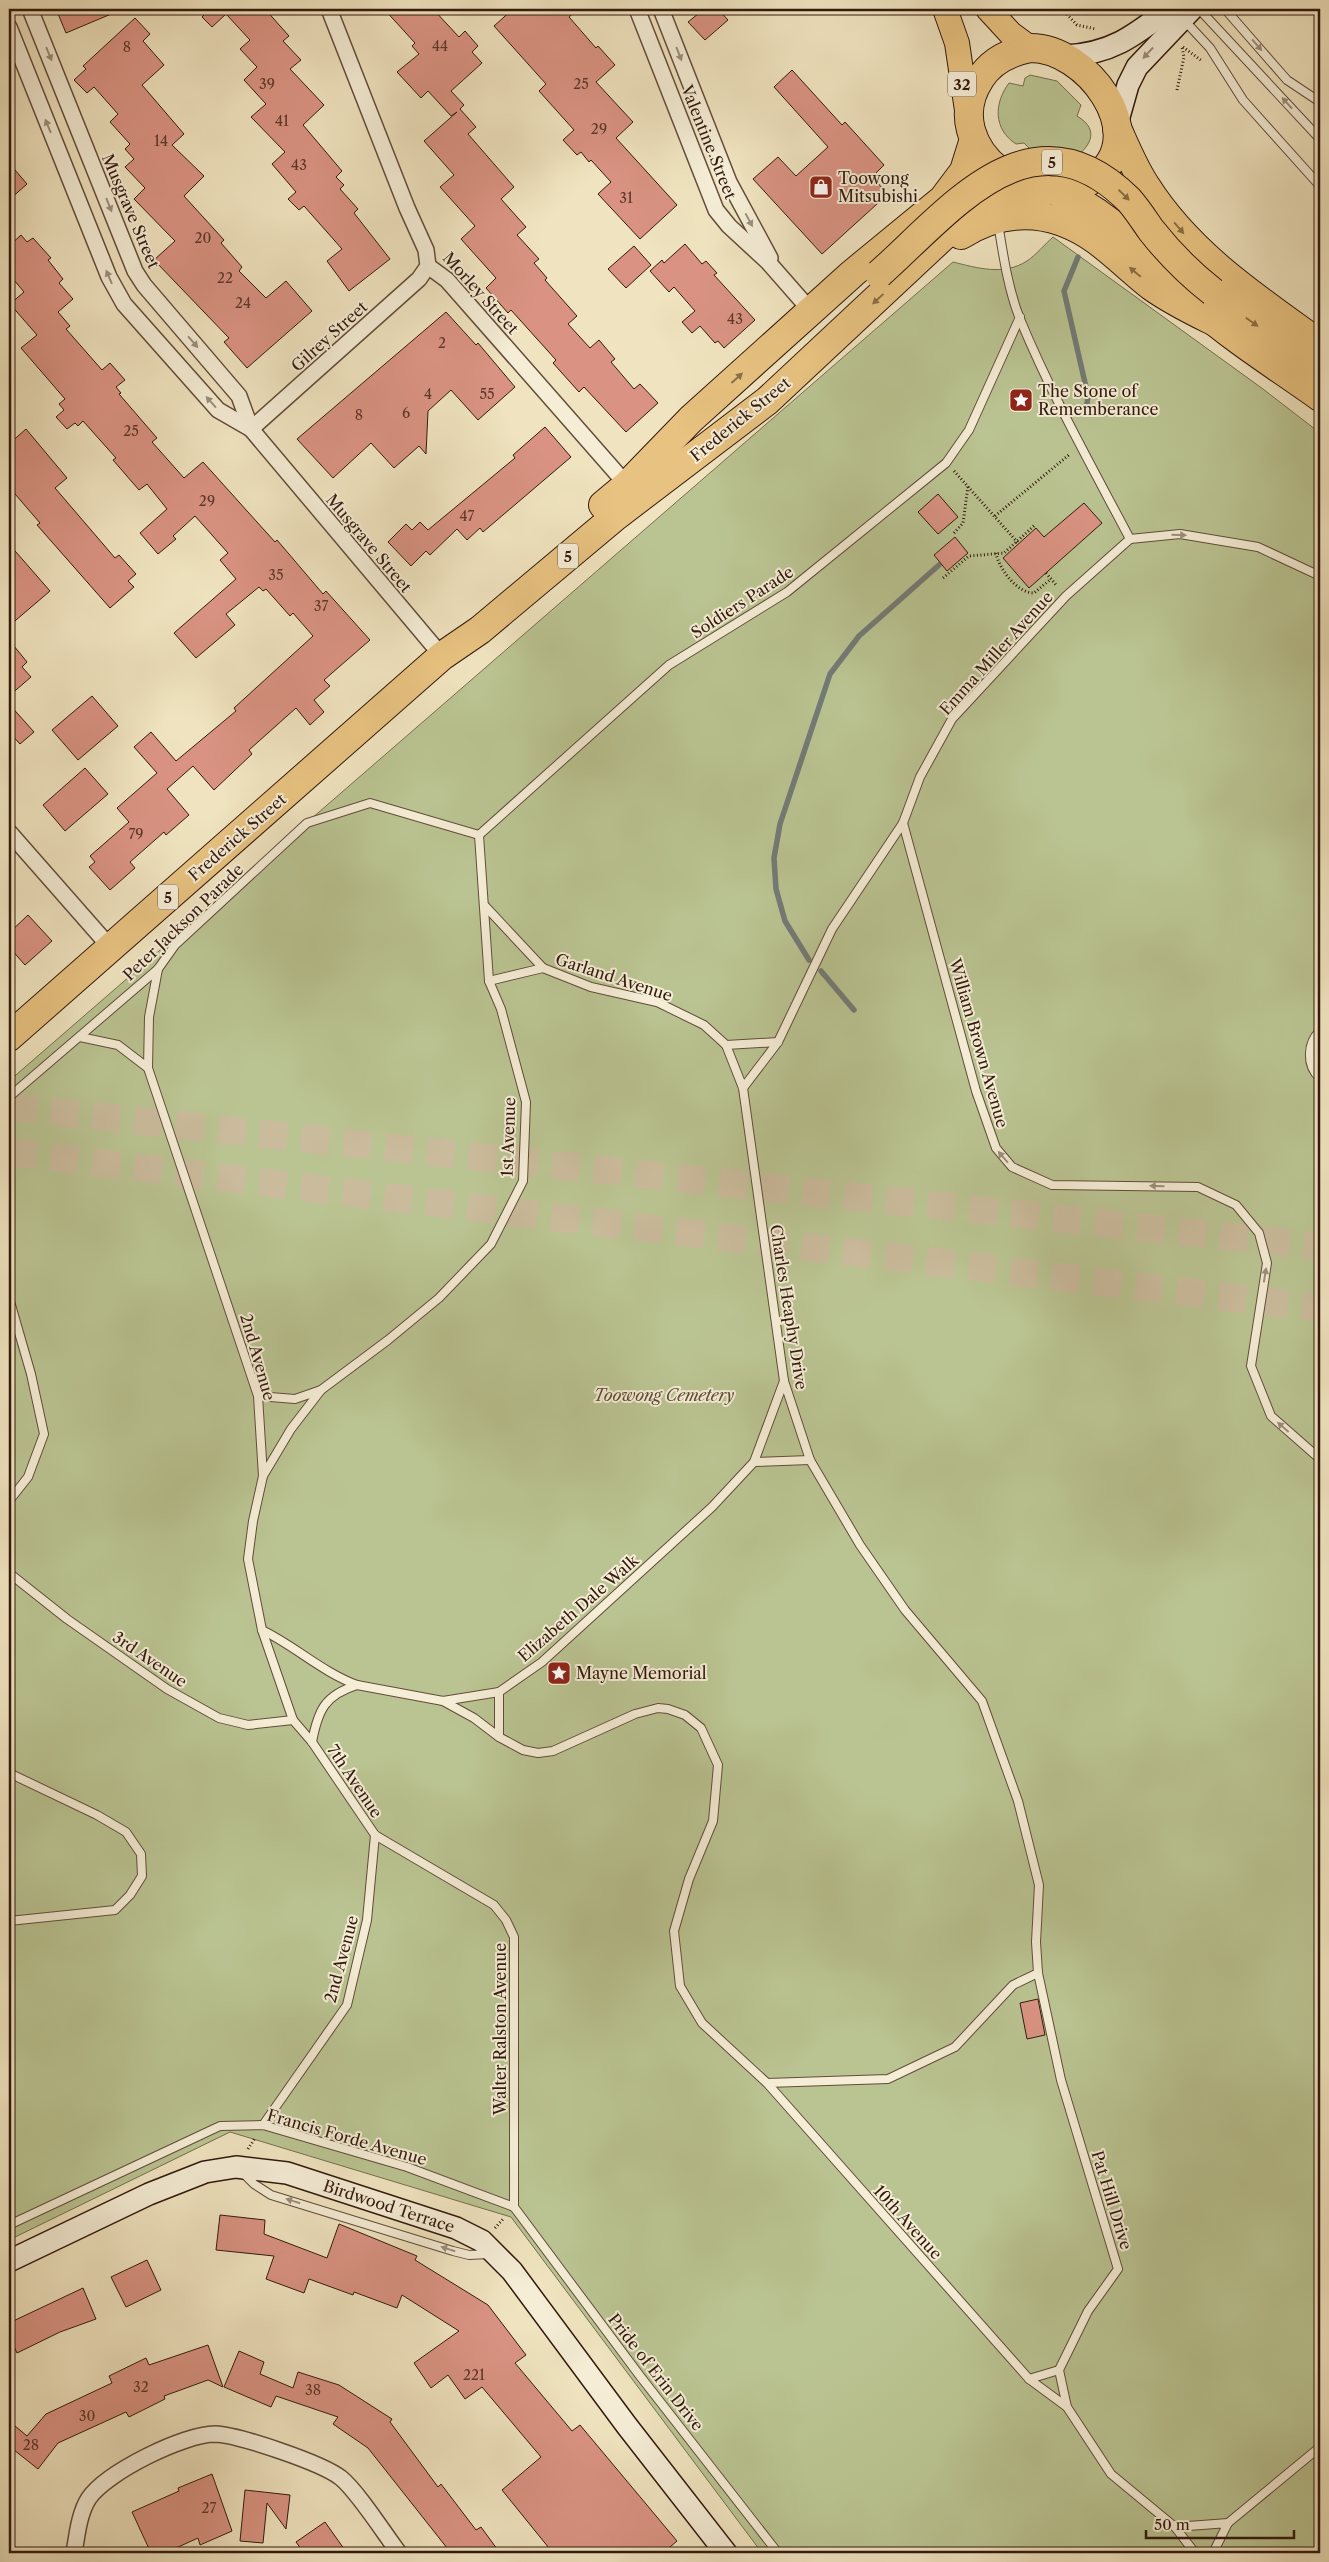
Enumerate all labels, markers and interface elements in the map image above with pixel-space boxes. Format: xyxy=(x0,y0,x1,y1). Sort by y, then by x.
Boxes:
house number: 44 xyxy=(432,37,448,55)
house number: 8 xyxy=(123,38,131,56)
one-way arrow xyxy=(1252,39,1263,52)
one-way arrow xyxy=(45,47,53,61)
one-way arrow xyxy=(675,47,683,62)
one-way arrow xyxy=(1142,47,1154,59)
road number: 32 xyxy=(948,72,976,96)
house number: 39 xyxy=(259,75,275,93)
house number: 25 xyxy=(573,75,589,93)
street label: Valentine Street xyxy=(677,81,741,202)
one-way arrow xyxy=(1281,98,1293,110)
house number: 41 xyxy=(275,112,289,130)
one-way arrow xyxy=(44,118,52,133)
house number: 29 xyxy=(591,120,607,138)
house number: 14 xyxy=(154,132,168,150)
road number: 5 xyxy=(1042,150,1062,174)
street label: Musgrave Street xyxy=(98,151,164,272)
house number: 43 xyxy=(291,156,307,174)
place label: Toowong Mitsubishi xyxy=(838,168,918,206)
shop icon: Toowong Mitsubishi xyxy=(808,174,834,200)
house number: 31 xyxy=(619,189,633,207)
one-way arrow xyxy=(1117,189,1129,201)
one-way arrow xyxy=(105,198,113,212)
one-way arrow xyxy=(745,213,754,226)
one-way arrow xyxy=(1173,222,1185,234)
house number: 20 xyxy=(195,229,212,247)
street label: Morley Street xyxy=(439,248,523,338)
one-way arrow xyxy=(1129,267,1142,278)
house number: 22 xyxy=(217,269,233,287)
one-way arrow xyxy=(104,270,112,284)
one-way arrow xyxy=(872,293,884,305)
house number: 24 xyxy=(235,294,251,312)
street label: Gilrey Street xyxy=(287,296,372,375)
house number: 43 xyxy=(727,310,743,328)
one-way arrow xyxy=(1245,317,1258,327)
house number: 2 xyxy=(438,334,446,352)
one-way arrow xyxy=(187,335,198,348)
street label: Frederick Street xyxy=(686,372,794,466)
one-way arrow xyxy=(730,372,743,383)
place label: The Stone of Rememberance xyxy=(1038,381,1158,419)
house number: 4 xyxy=(424,385,432,403)
house number: 55 xyxy=(479,385,495,403)
place icon: The Stone of Rememberance xyxy=(1008,387,1034,413)
one-way arrow xyxy=(205,397,217,409)
house number: 6 xyxy=(402,404,410,422)
house number: 8 xyxy=(355,406,363,424)
house number: 25 xyxy=(123,422,139,440)
street label: Musgrave Street xyxy=(322,490,416,597)
house number: 29 xyxy=(199,492,215,510)
house number: 47 xyxy=(460,507,475,525)
one-way arrow xyxy=(1171,531,1187,539)
road number: 5 xyxy=(558,544,578,568)
street label: Soldiers Parade xyxy=(687,561,797,643)
house number: 35 xyxy=(268,566,284,584)
street label: Emma Miller Avenue xyxy=(935,587,1057,719)
house number: 37 xyxy=(314,597,328,615)
street label: Frederick Street xyxy=(184,789,290,885)
house number: 79 xyxy=(128,825,144,843)
street label: Peter Jackson Parade xyxy=(119,859,247,985)
road number: 5 xyxy=(158,884,178,910)
street label: Garland Avenue xyxy=(553,949,675,1005)
street label: William Brown Avenue xyxy=(945,955,1013,1130)
street label: 1st Avenue xyxy=(497,1097,519,1177)
one-way arrow xyxy=(997,1151,1009,1163)
one-way arrow xyxy=(1149,1182,1165,1190)
street label: Charles Heaphy Drive xyxy=(766,1223,812,1391)
one-way arrow xyxy=(1262,1267,1270,1283)
street label: 2nd Avenue xyxy=(236,1311,280,1403)
park label: Toowong Cemetery xyxy=(594,1385,734,1405)
one-way arrow xyxy=(1278,1421,1290,1433)
street label: Elizabeth Dale Walk xyxy=(514,1550,643,1666)
street label: 3rd Avenue xyxy=(109,1627,191,1691)
place icon: Mayne Memorial xyxy=(546,1660,572,1686)
place label: Mayne Memorial xyxy=(576,1663,707,1683)
street label: 7th Avenue xyxy=(323,1741,387,1821)
street label: 2nd Avenue xyxy=(320,1913,362,2005)
street label: Walter Ralston Avenue xyxy=(490,1943,510,2116)
street label: Francis Forde Avenue xyxy=(265,2105,429,2169)
street label: Pat Hill Drive xyxy=(1087,2148,1137,2252)
street label: Birdwood Terrace xyxy=(321,2175,457,2237)
street label: 10th Avenue xyxy=(869,2181,947,2263)
one-way arrow xyxy=(285,2197,300,2204)
one-way arrow xyxy=(440,2245,455,2253)
street label: Pride of Erin Drive xyxy=(604,2309,708,2435)
house number: 221 xyxy=(463,2366,485,2384)
house number: 32 xyxy=(133,2378,149,2396)
house number: 38 xyxy=(305,2381,321,2399)
house number: 30 xyxy=(79,2407,95,2425)
house number: 28 xyxy=(23,2436,39,2454)
house number: 27 xyxy=(202,2499,217,2517)
scale bar xyxy=(1146,2507,1294,2539)
text: 50 m xyxy=(1154,2515,1190,2534)

